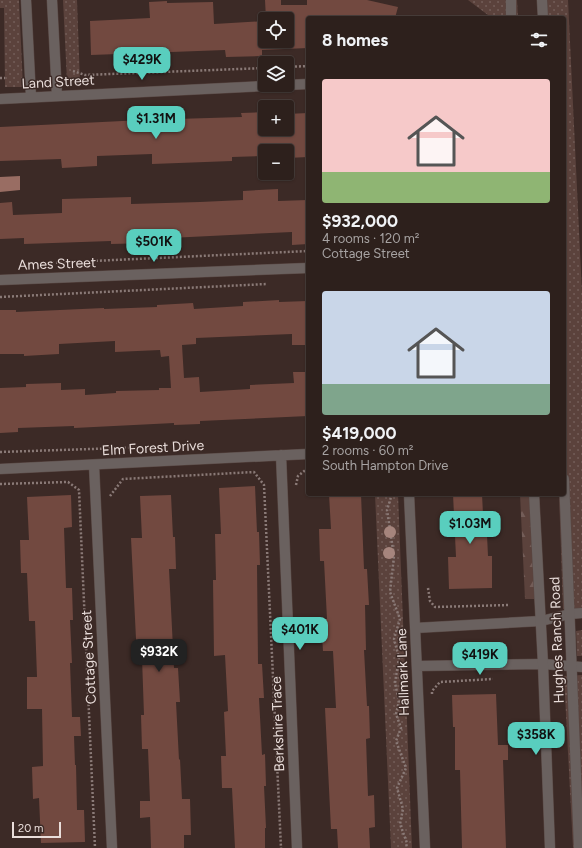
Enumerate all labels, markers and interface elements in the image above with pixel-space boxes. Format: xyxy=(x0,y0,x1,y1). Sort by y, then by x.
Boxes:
map controls xyxy=(258,12,294,180)
button: locate xyxy=(258,12,294,48)
icon: filters xyxy=(528,29,550,51)
text: 8 homes xyxy=(322,30,388,50)
pin: $429K xyxy=(114,47,170,81)
text: $429K xyxy=(122,52,162,67)
button: layers xyxy=(258,56,294,92)
street label: Land Street xyxy=(21,72,95,92)
button: + xyxy=(258,100,294,136)
icon: home xyxy=(400,105,472,177)
pin: $1.31M xyxy=(123,106,189,140)
text: $1.31M xyxy=(136,111,176,126)
button: − xyxy=(258,144,294,180)
text: $932,000 xyxy=(322,211,398,231)
pin: $501K xyxy=(126,229,182,263)
text: 4 rooms · 120 m² xyxy=(322,231,420,246)
text: $501K xyxy=(135,234,173,249)
text: Cottage Street xyxy=(322,246,410,261)
street label: Ames Street xyxy=(18,254,96,274)
icon: home xyxy=(400,317,472,389)
text: $419,000 xyxy=(322,423,397,443)
street label: Elm Forest Drive xyxy=(101,437,205,459)
text: 2 rooms · 60 m² xyxy=(322,443,413,458)
text: South Hampton Drive xyxy=(322,458,448,473)
pin: $1.03M xyxy=(437,511,503,545)
text: $1.03M xyxy=(449,516,491,531)
street label: Hughes Ranch Road xyxy=(546,576,568,704)
street label: Cottage Street xyxy=(78,609,100,705)
pin: $401K xyxy=(272,617,328,651)
text: $401K xyxy=(281,622,319,637)
street label: Hallmark Lane xyxy=(393,628,413,716)
pin: $932K xyxy=(131,639,187,673)
pin: $419K xyxy=(452,642,508,676)
text: $932K xyxy=(140,644,178,659)
text: $419K xyxy=(461,647,499,662)
street label: Berkshire Trace xyxy=(268,676,288,772)
pin: $358K xyxy=(508,722,564,756)
text: $358K xyxy=(517,727,555,742)
scale bar xyxy=(12,820,61,839)
text: 20 m xyxy=(18,822,43,835)

